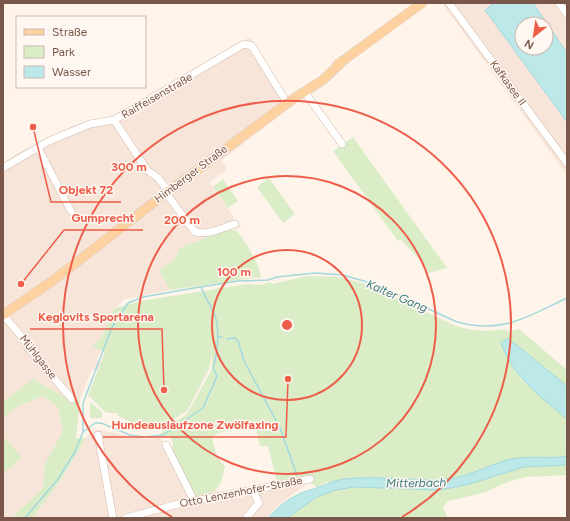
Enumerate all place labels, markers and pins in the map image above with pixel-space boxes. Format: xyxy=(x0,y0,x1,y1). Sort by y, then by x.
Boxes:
callout: Objekt 72 xyxy=(51,178,121,202)
callout: Gumprecht xyxy=(64,206,143,230)
callout: Keglovits Sportarena xyxy=(30,305,162,329)
centre of rings xyxy=(280,318,294,332)
callout: Hundeauslaufzone Zwölfaxing xyxy=(103,413,286,437)

